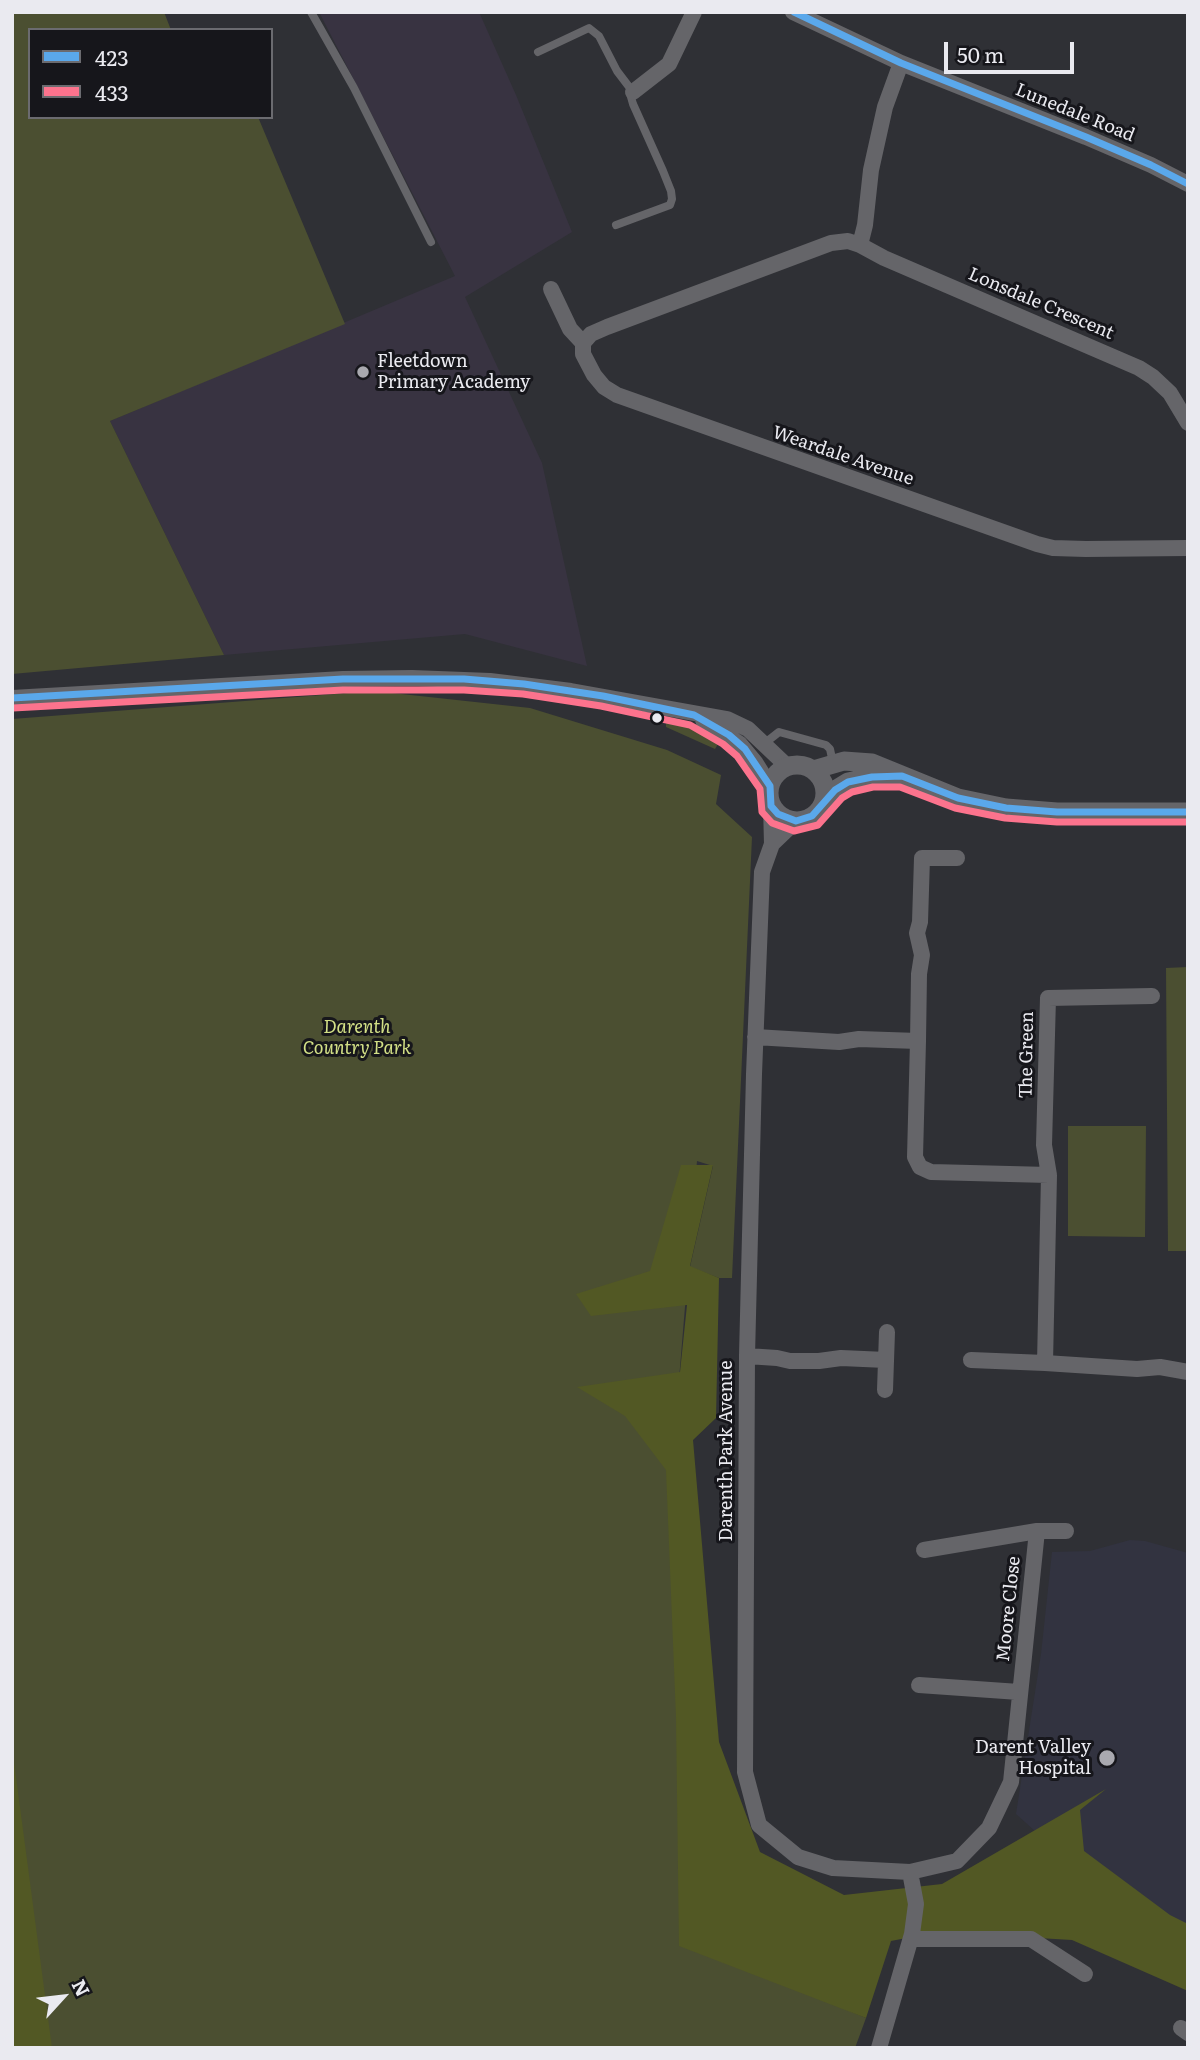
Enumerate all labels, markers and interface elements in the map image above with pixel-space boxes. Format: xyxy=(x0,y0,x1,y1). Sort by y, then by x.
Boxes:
legend xyxy=(28,28,273,119)
scale bar xyxy=(948,28,1078,72)
text: 50 m xyxy=(957,38,1004,69)
text: 423 xyxy=(95,41,129,72)
text: 433 xyxy=(95,76,129,107)
street label: Lunedale Road xyxy=(1012,79,1138,147)
street label: Lonsdale Crescent xyxy=(965,264,1117,344)
place label: Fleetdown Primary Academy xyxy=(377,351,530,394)
marker: Fleetdown Primary Academy xyxy=(355,364,371,380)
street label: Weardale Avenue xyxy=(770,422,916,490)
unlabelled marker xyxy=(650,711,664,725)
street label: The Green xyxy=(1015,1011,1039,1099)
park label: Darenth Country Park xyxy=(303,1017,411,1060)
street label: Darenth Park Avenue xyxy=(716,1360,738,1542)
street label: Moore Close xyxy=(993,1555,1025,1663)
place label: Darent Valley Hospital xyxy=(975,1737,1091,1780)
marker: Darent Valley Hospital xyxy=(1097,1748,1117,1768)
north arrow xyxy=(28,1962,98,2032)
text: N xyxy=(66,1974,98,2001)

